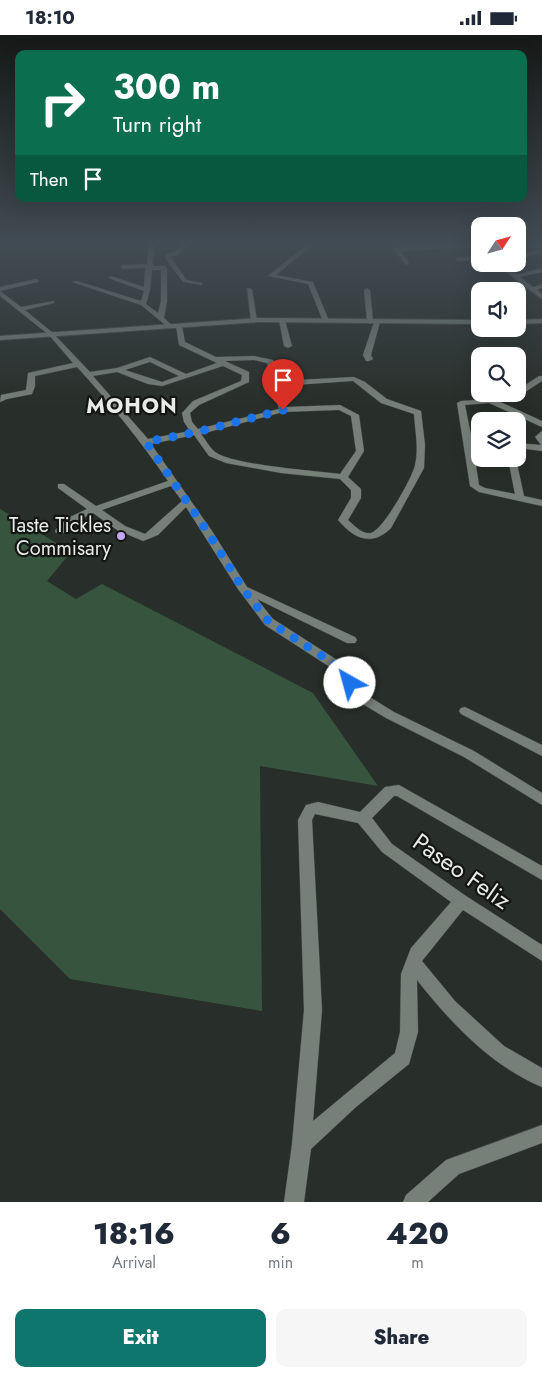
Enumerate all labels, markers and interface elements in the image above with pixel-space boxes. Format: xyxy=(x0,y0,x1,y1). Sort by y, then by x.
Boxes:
text: 18:10 xyxy=(25,4,75,31)
text: 300 m xyxy=(113,62,220,112)
icon: right xyxy=(30,70,95,135)
text: Turn right xyxy=(113,108,201,140)
icon: arrive xyxy=(79,165,107,193)
text: Then xyxy=(30,166,69,193)
north arrow xyxy=(471,217,526,273)
map controls xyxy=(471,217,526,467)
button: sound xyxy=(471,282,526,337)
button: search xyxy=(471,347,526,402)
pin xyxy=(262,359,304,410)
icon: arrive xyxy=(269,366,297,394)
district label: MOHON xyxy=(86,391,178,421)
button: layers xyxy=(471,412,526,467)
place label: Taste Tickles Commisary xyxy=(9,511,111,563)
marker: Taste Tickles Commisary xyxy=(115,530,127,542)
position arrow xyxy=(323,656,375,708)
street label: Paseo Feliz xyxy=(406,824,518,918)
text: 18:16 xyxy=(93,1212,175,1255)
text: 6 xyxy=(270,1212,291,1255)
text: 420 xyxy=(386,1212,449,1255)
text: Arrival xyxy=(112,1251,156,1274)
text: min xyxy=(268,1251,293,1274)
text: m xyxy=(411,1251,424,1274)
button: Exit xyxy=(15,1309,266,1367)
button: Share xyxy=(276,1309,527,1367)

